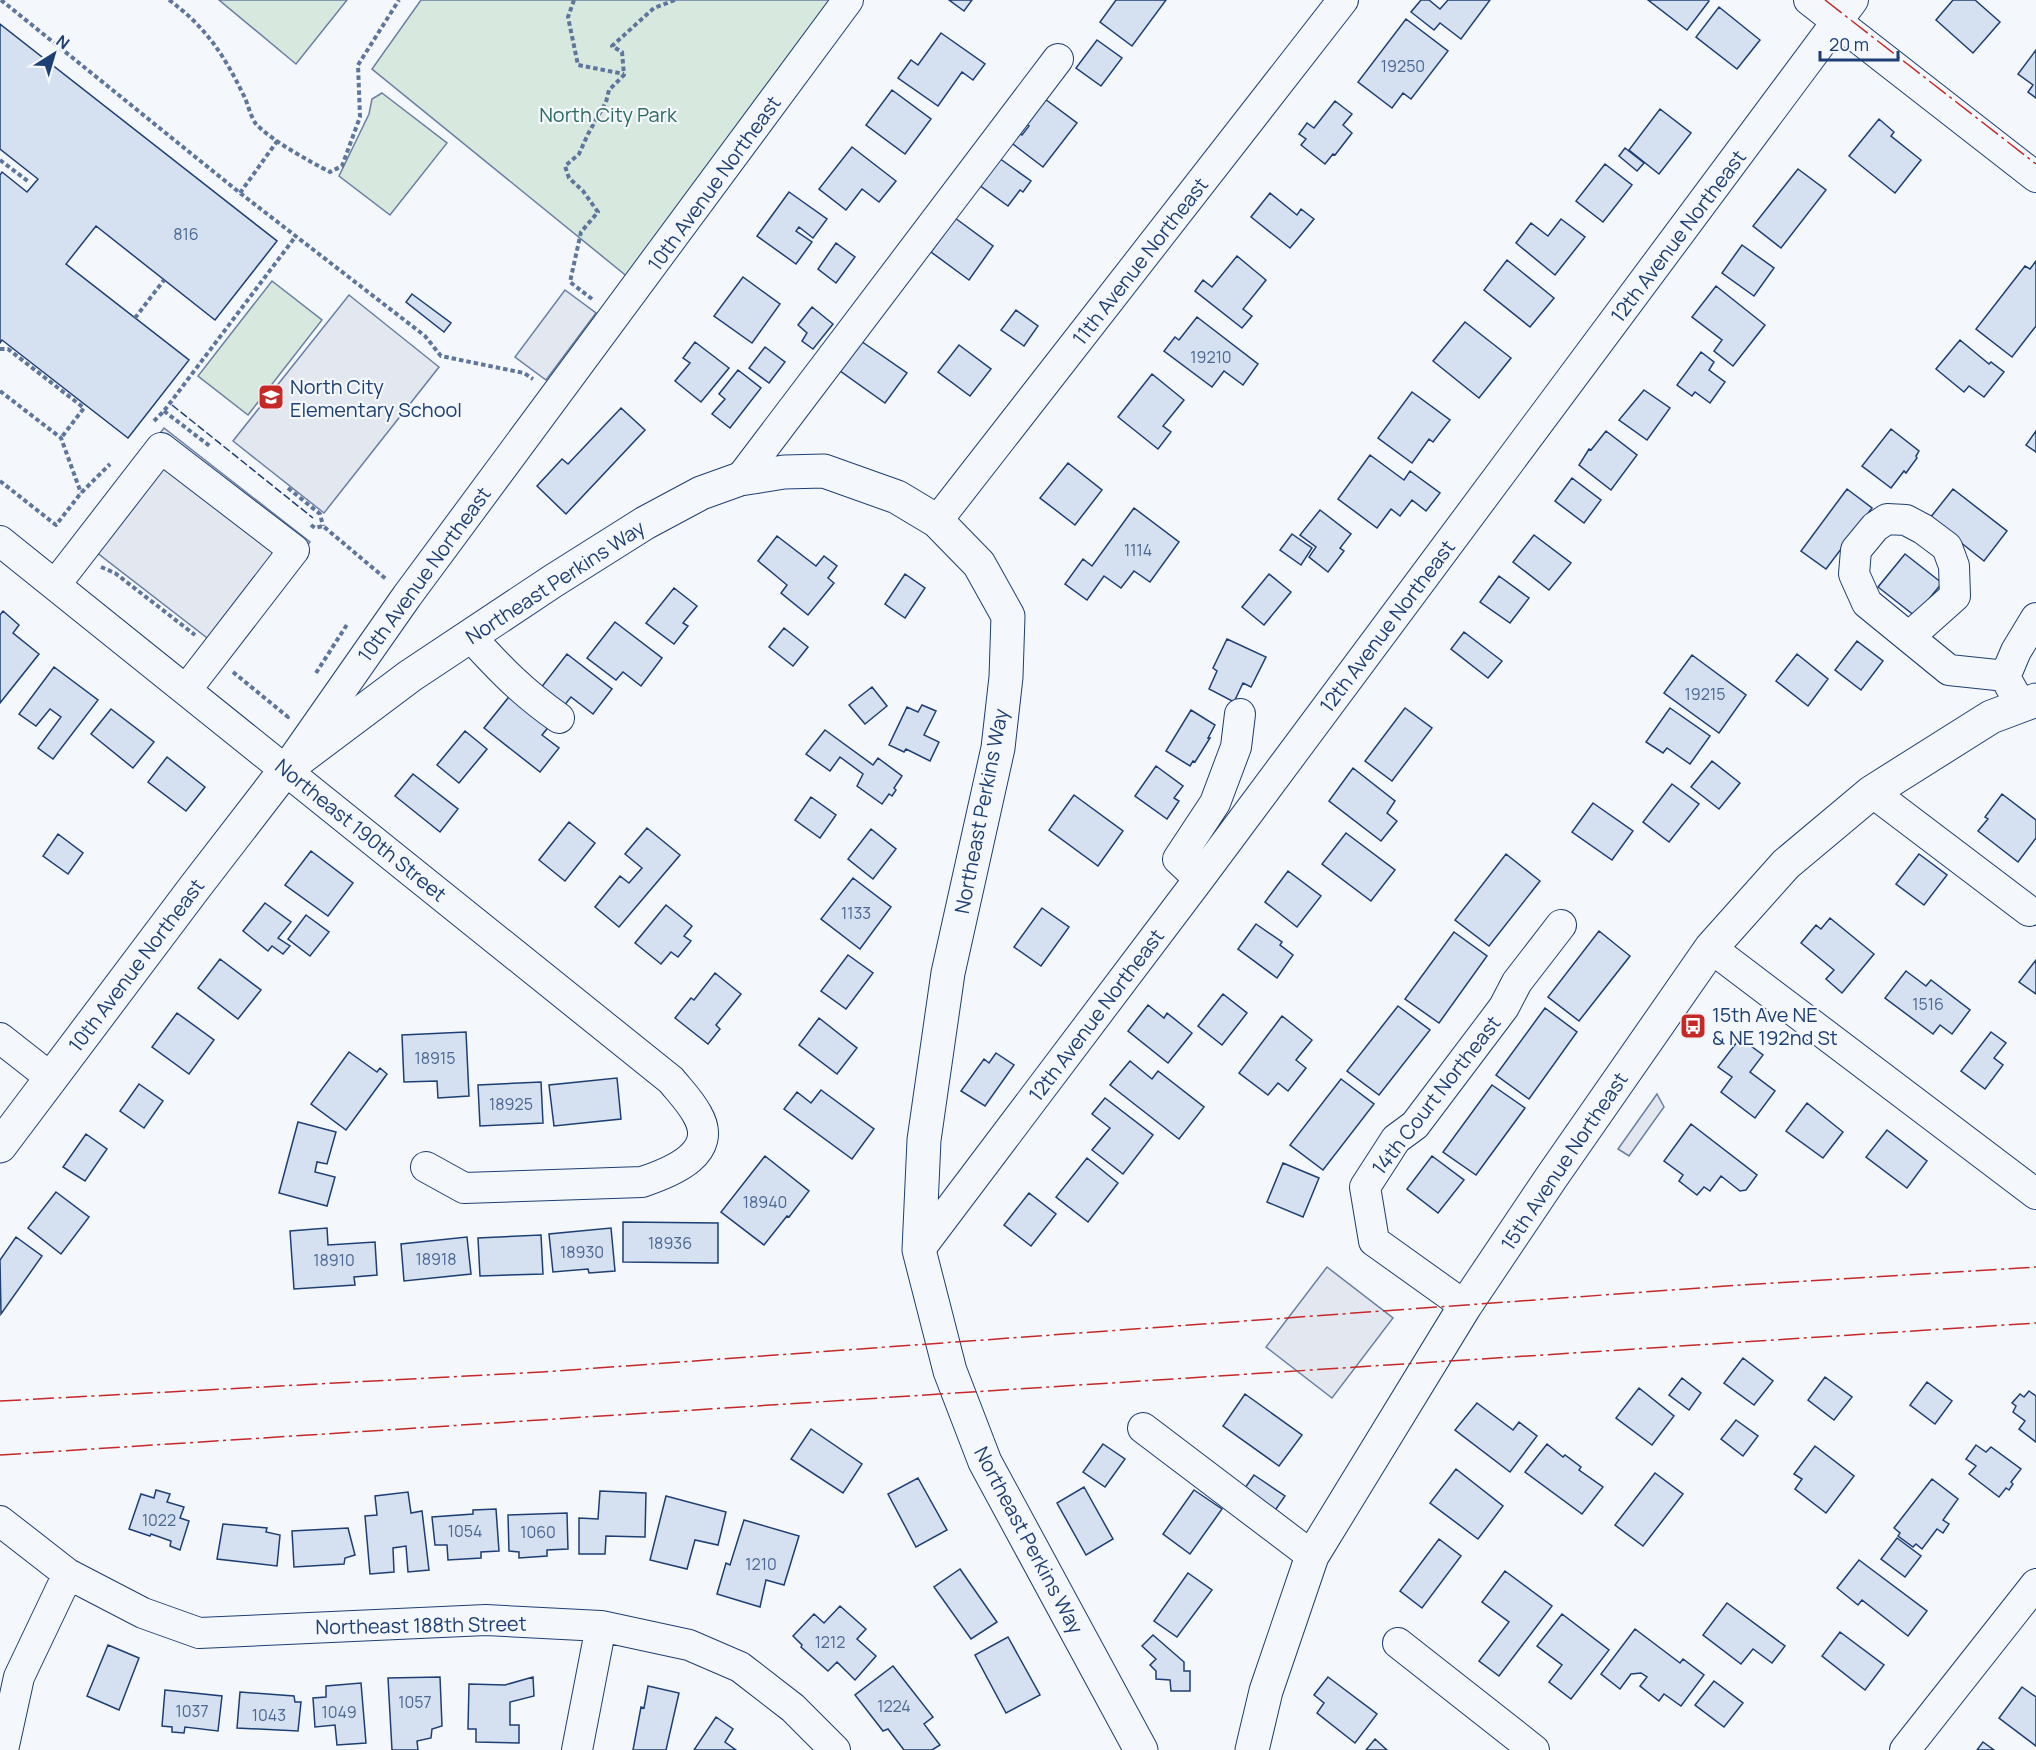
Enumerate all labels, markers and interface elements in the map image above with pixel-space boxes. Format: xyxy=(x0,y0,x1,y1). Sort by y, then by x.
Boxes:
north arrow xyxy=(24,24,84,84)
scale bar xyxy=(1820,24,1898,62)
text: N xyxy=(52,30,74,54)
text: 20 m xyxy=(1829,32,1869,56)
house number: 19250 xyxy=(1381,55,1425,77)
street label: 10th Avenue Northeast xyxy=(641,90,787,276)
park label: North City Park xyxy=(539,101,678,128)
street label: 12th Avenue Northeast xyxy=(1604,144,1752,328)
street label: 11th Avenue Northeast xyxy=(1066,172,1214,350)
house number: 816 xyxy=(173,223,199,245)
house number: 19210 xyxy=(1190,346,1232,368)
place label: North City Elementary School xyxy=(290,373,462,423)
school or university icon: North City Elementary School xyxy=(256,382,286,412)
street label: 10th Avenue Northeast xyxy=(351,481,497,667)
street label: Northeast Perkins Way xyxy=(460,514,650,650)
street label: 12th Avenue Northeast xyxy=(1313,534,1461,718)
house number: 1114 xyxy=(1124,539,1152,561)
house number: 19215 xyxy=(1685,683,1725,705)
street label: Northeast Perkins Way xyxy=(948,706,1014,916)
street label: Northeast 190th Street xyxy=(270,753,452,907)
street label: 10th Avenue Northeast xyxy=(62,873,210,1057)
house number: 1133 xyxy=(841,902,871,924)
street label: 12th Avenue Northeast xyxy=(1022,923,1170,1107)
house number: 1516 xyxy=(1912,993,1944,1015)
place label: 15th Ave NE & NE 192nd St xyxy=(1712,1001,1838,1051)
street label: 14th Court Northeast xyxy=(1366,1010,1506,1180)
bus stop icon: 15th Ave NE & NE 192nd St xyxy=(1678,1011,1708,1041)
house number: 18915 xyxy=(415,1047,455,1069)
street label: 15th Avenue Northeast xyxy=(1494,1067,1634,1255)
house number: 18925 xyxy=(489,1093,533,1115)
house number: 18940 xyxy=(743,1191,787,1213)
house number: 18936 xyxy=(648,1232,692,1254)
house number: 18930 xyxy=(560,1241,604,1263)
house number: 18918 xyxy=(416,1248,456,1270)
house number: 18910 xyxy=(313,1249,355,1271)
street label: Northeast Perkins Way xyxy=(968,1442,1090,1639)
house number: 1022 xyxy=(142,1509,176,1531)
house number: 1054 xyxy=(448,1520,482,1542)
house number: 1060 xyxy=(520,1521,556,1543)
house number: 1210 xyxy=(745,1553,777,1575)
street label: Northeast 188th Street xyxy=(315,1610,527,1640)
house number: 1212 xyxy=(815,1631,845,1653)
house number: 1057 xyxy=(398,1691,432,1713)
house number: 1224 xyxy=(877,1695,911,1717)
house number: 1037 xyxy=(176,1700,208,1722)
house number: 1049 xyxy=(321,1701,357,1723)
house number: 1043 xyxy=(252,1704,286,1726)

